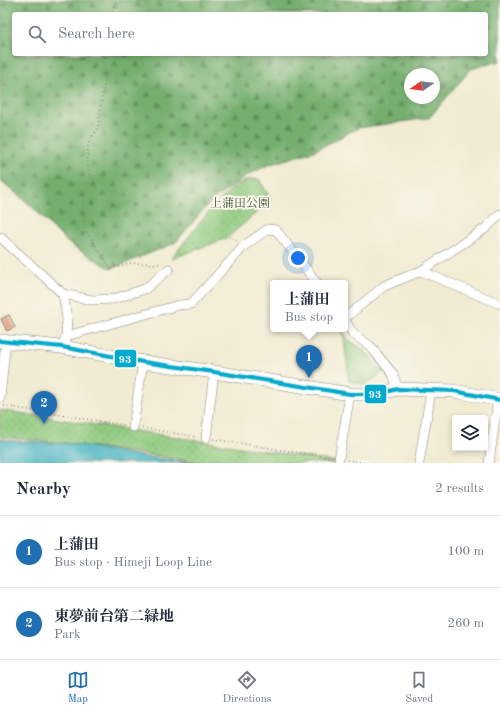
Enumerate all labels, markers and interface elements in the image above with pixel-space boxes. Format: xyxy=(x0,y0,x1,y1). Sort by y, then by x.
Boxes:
search box xyxy=(12,12,488,56)
icon: search xyxy=(26,23,48,45)
text: Search here xyxy=(58,27,135,42)
north arrow xyxy=(404,68,440,104)
park label: 上蒲田公園 xyxy=(210,196,270,210)
your location xyxy=(288,248,308,268)
popup xyxy=(270,280,348,332)
text: 上蒲田 xyxy=(285,293,330,308)
text: Bus stop xyxy=(285,311,333,324)
pin: 1 xyxy=(296,345,322,378)
line badge: 93 xyxy=(114,349,137,368)
text: 93 xyxy=(119,355,131,366)
line badge: 93 xyxy=(364,384,387,404)
text: 93 xyxy=(369,390,381,401)
pin: 2 xyxy=(31,391,57,424)
map controls xyxy=(452,415,488,451)
button: layers xyxy=(452,415,488,451)
text: Nearby xyxy=(16,481,71,498)
text: 2 results xyxy=(435,482,484,495)
text: 上蒲田 xyxy=(54,538,99,553)
text: 1 xyxy=(25,545,33,558)
text: 100 m xyxy=(447,545,484,558)
text: Bus stop · Himeji Loop Line xyxy=(54,556,212,569)
text: 東夢前台第二緑地 xyxy=(54,610,174,625)
text: 2 xyxy=(25,617,33,630)
text: 260 m xyxy=(447,617,484,630)
text: Park xyxy=(54,628,81,641)
tab: Map xyxy=(67,669,89,707)
tab: Directions xyxy=(223,669,271,707)
tab: Saved xyxy=(405,669,433,707)

